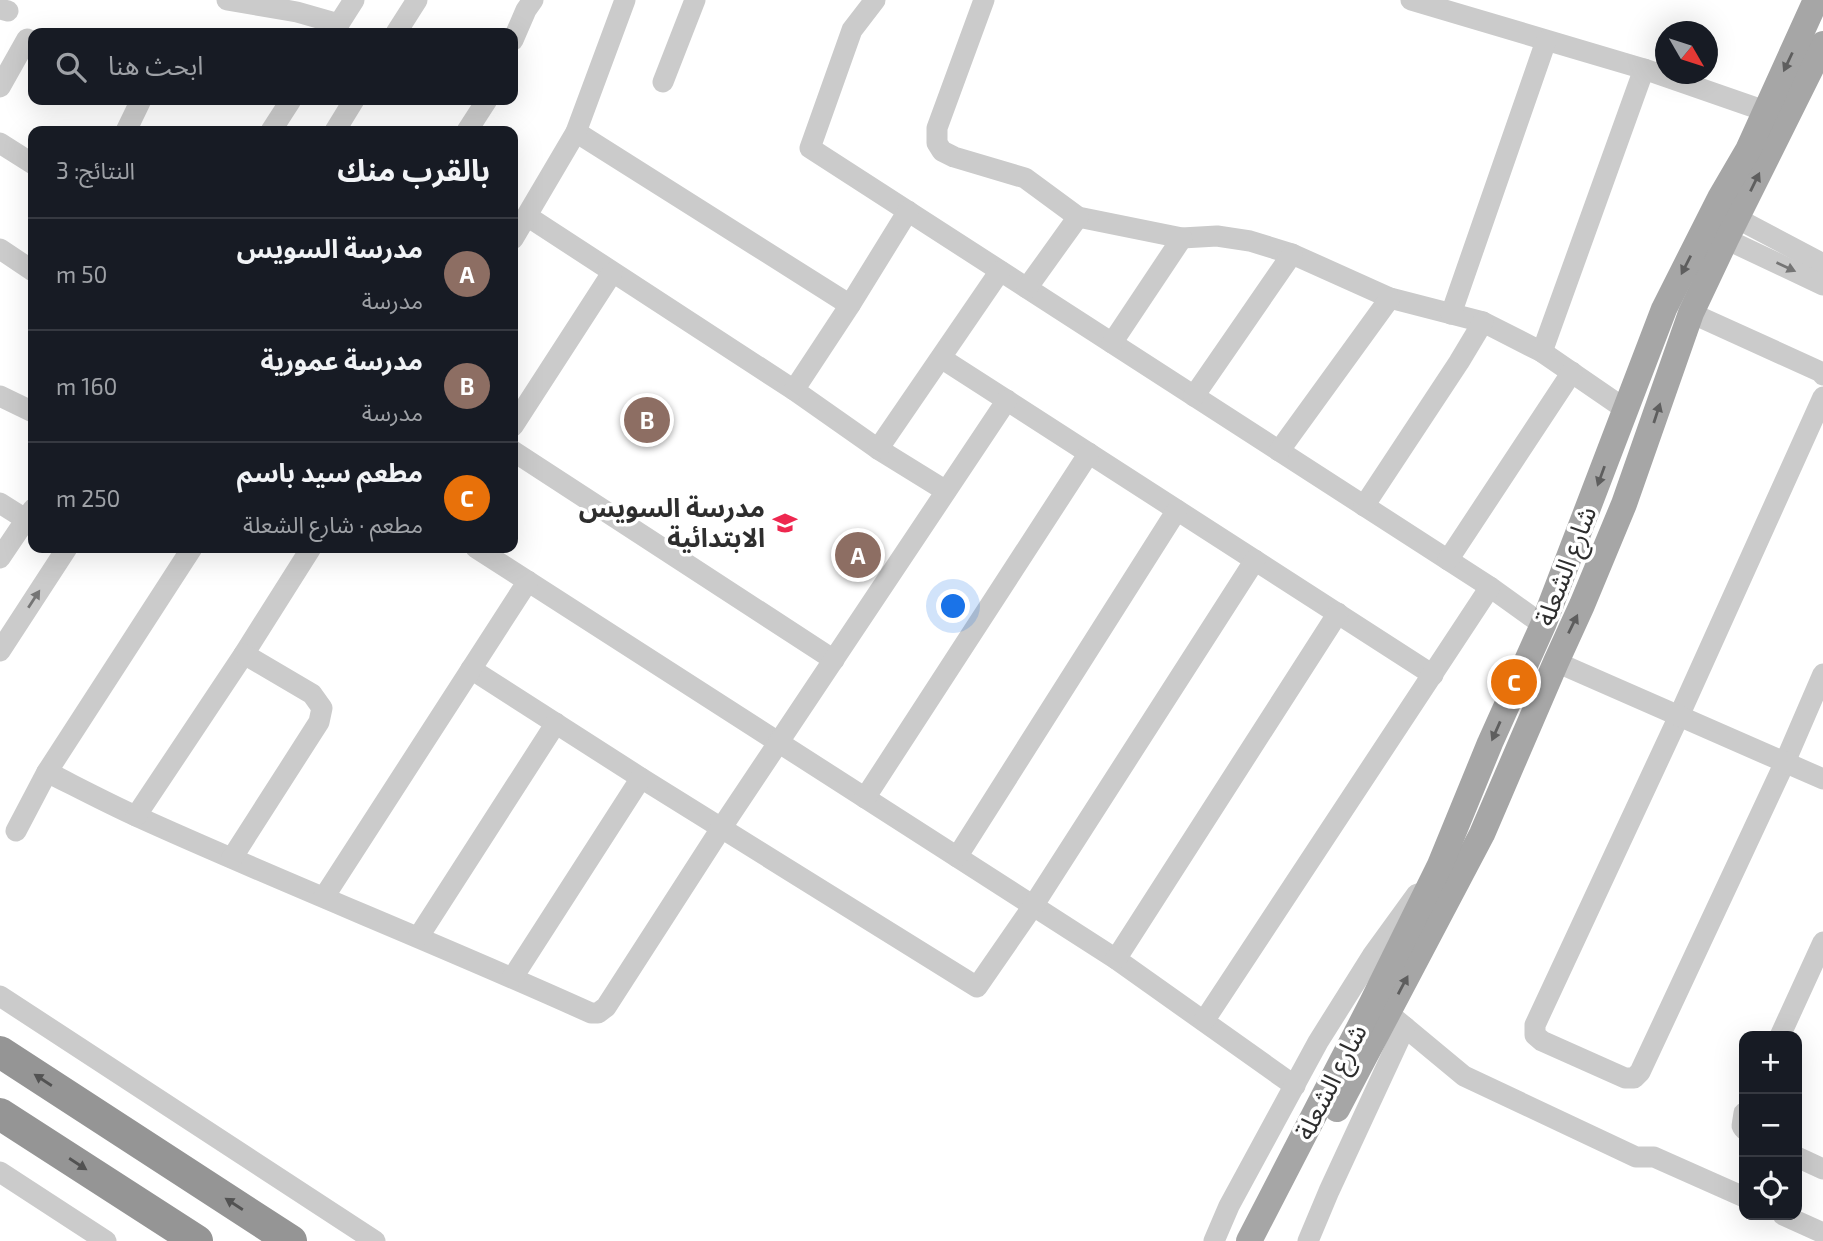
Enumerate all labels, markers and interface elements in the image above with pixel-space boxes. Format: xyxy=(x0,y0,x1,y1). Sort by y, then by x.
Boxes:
north arrow xyxy=(1655,21,1718,84)
search box xyxy=(28,28,518,105)
icon: search xyxy=(52,48,90,86)
text: ابحث هنا xyxy=(108,49,203,80)
one-way arrow xyxy=(1782,52,1794,72)
text: بالقرب منك xyxy=(337,151,490,187)
text: النتائج: 3 xyxy=(56,156,135,184)
one-way arrow xyxy=(1749,172,1761,192)
text: مدرسة السويس xyxy=(237,232,423,263)
one-way arrow xyxy=(1681,255,1692,275)
text: 50 m xyxy=(56,260,108,288)
text: A xyxy=(459,260,475,288)
one-way arrow xyxy=(1776,262,1796,273)
text: مدرسة xyxy=(362,286,423,314)
text: مدرسة عمورية xyxy=(260,344,423,375)
text: 160 m xyxy=(56,372,117,400)
text: B xyxy=(460,372,474,400)
pin: B xyxy=(624,394,670,446)
text: مدرسة xyxy=(362,398,423,426)
one-way arrow xyxy=(1652,402,1663,423)
text: مطعم سيد باسم xyxy=(237,456,423,487)
one-way arrow xyxy=(1595,465,1606,486)
text: 250 m xyxy=(56,484,120,512)
text: C xyxy=(460,484,474,512)
place label: مدرسة السويس الابتدائية xyxy=(579,491,765,553)
street label: شارع الشعلة xyxy=(1528,501,1606,631)
school or university icon: مدرسة السويس الابتدائية xyxy=(771,509,799,537)
text: مطعم · شارع الشعلة xyxy=(243,510,423,538)
pin: A xyxy=(835,529,881,581)
your location xyxy=(936,589,970,623)
one-way arrow xyxy=(27,590,40,609)
one-way arrow xyxy=(1568,614,1579,635)
pin: C xyxy=(1491,656,1537,708)
one-way arrow xyxy=(1490,721,1501,742)
one-way arrow xyxy=(1397,975,1409,995)
street label: شارع الشعلة xyxy=(1287,1018,1376,1147)
map controls xyxy=(1739,1031,1802,1220)
button: + xyxy=(1739,1031,1802,1094)
one-way arrow xyxy=(33,1074,53,1087)
button: − xyxy=(1739,1094,1802,1157)
button: locate xyxy=(1739,1157,1802,1220)
one-way arrow xyxy=(68,1158,88,1171)
one-way arrow xyxy=(225,1197,243,1211)

